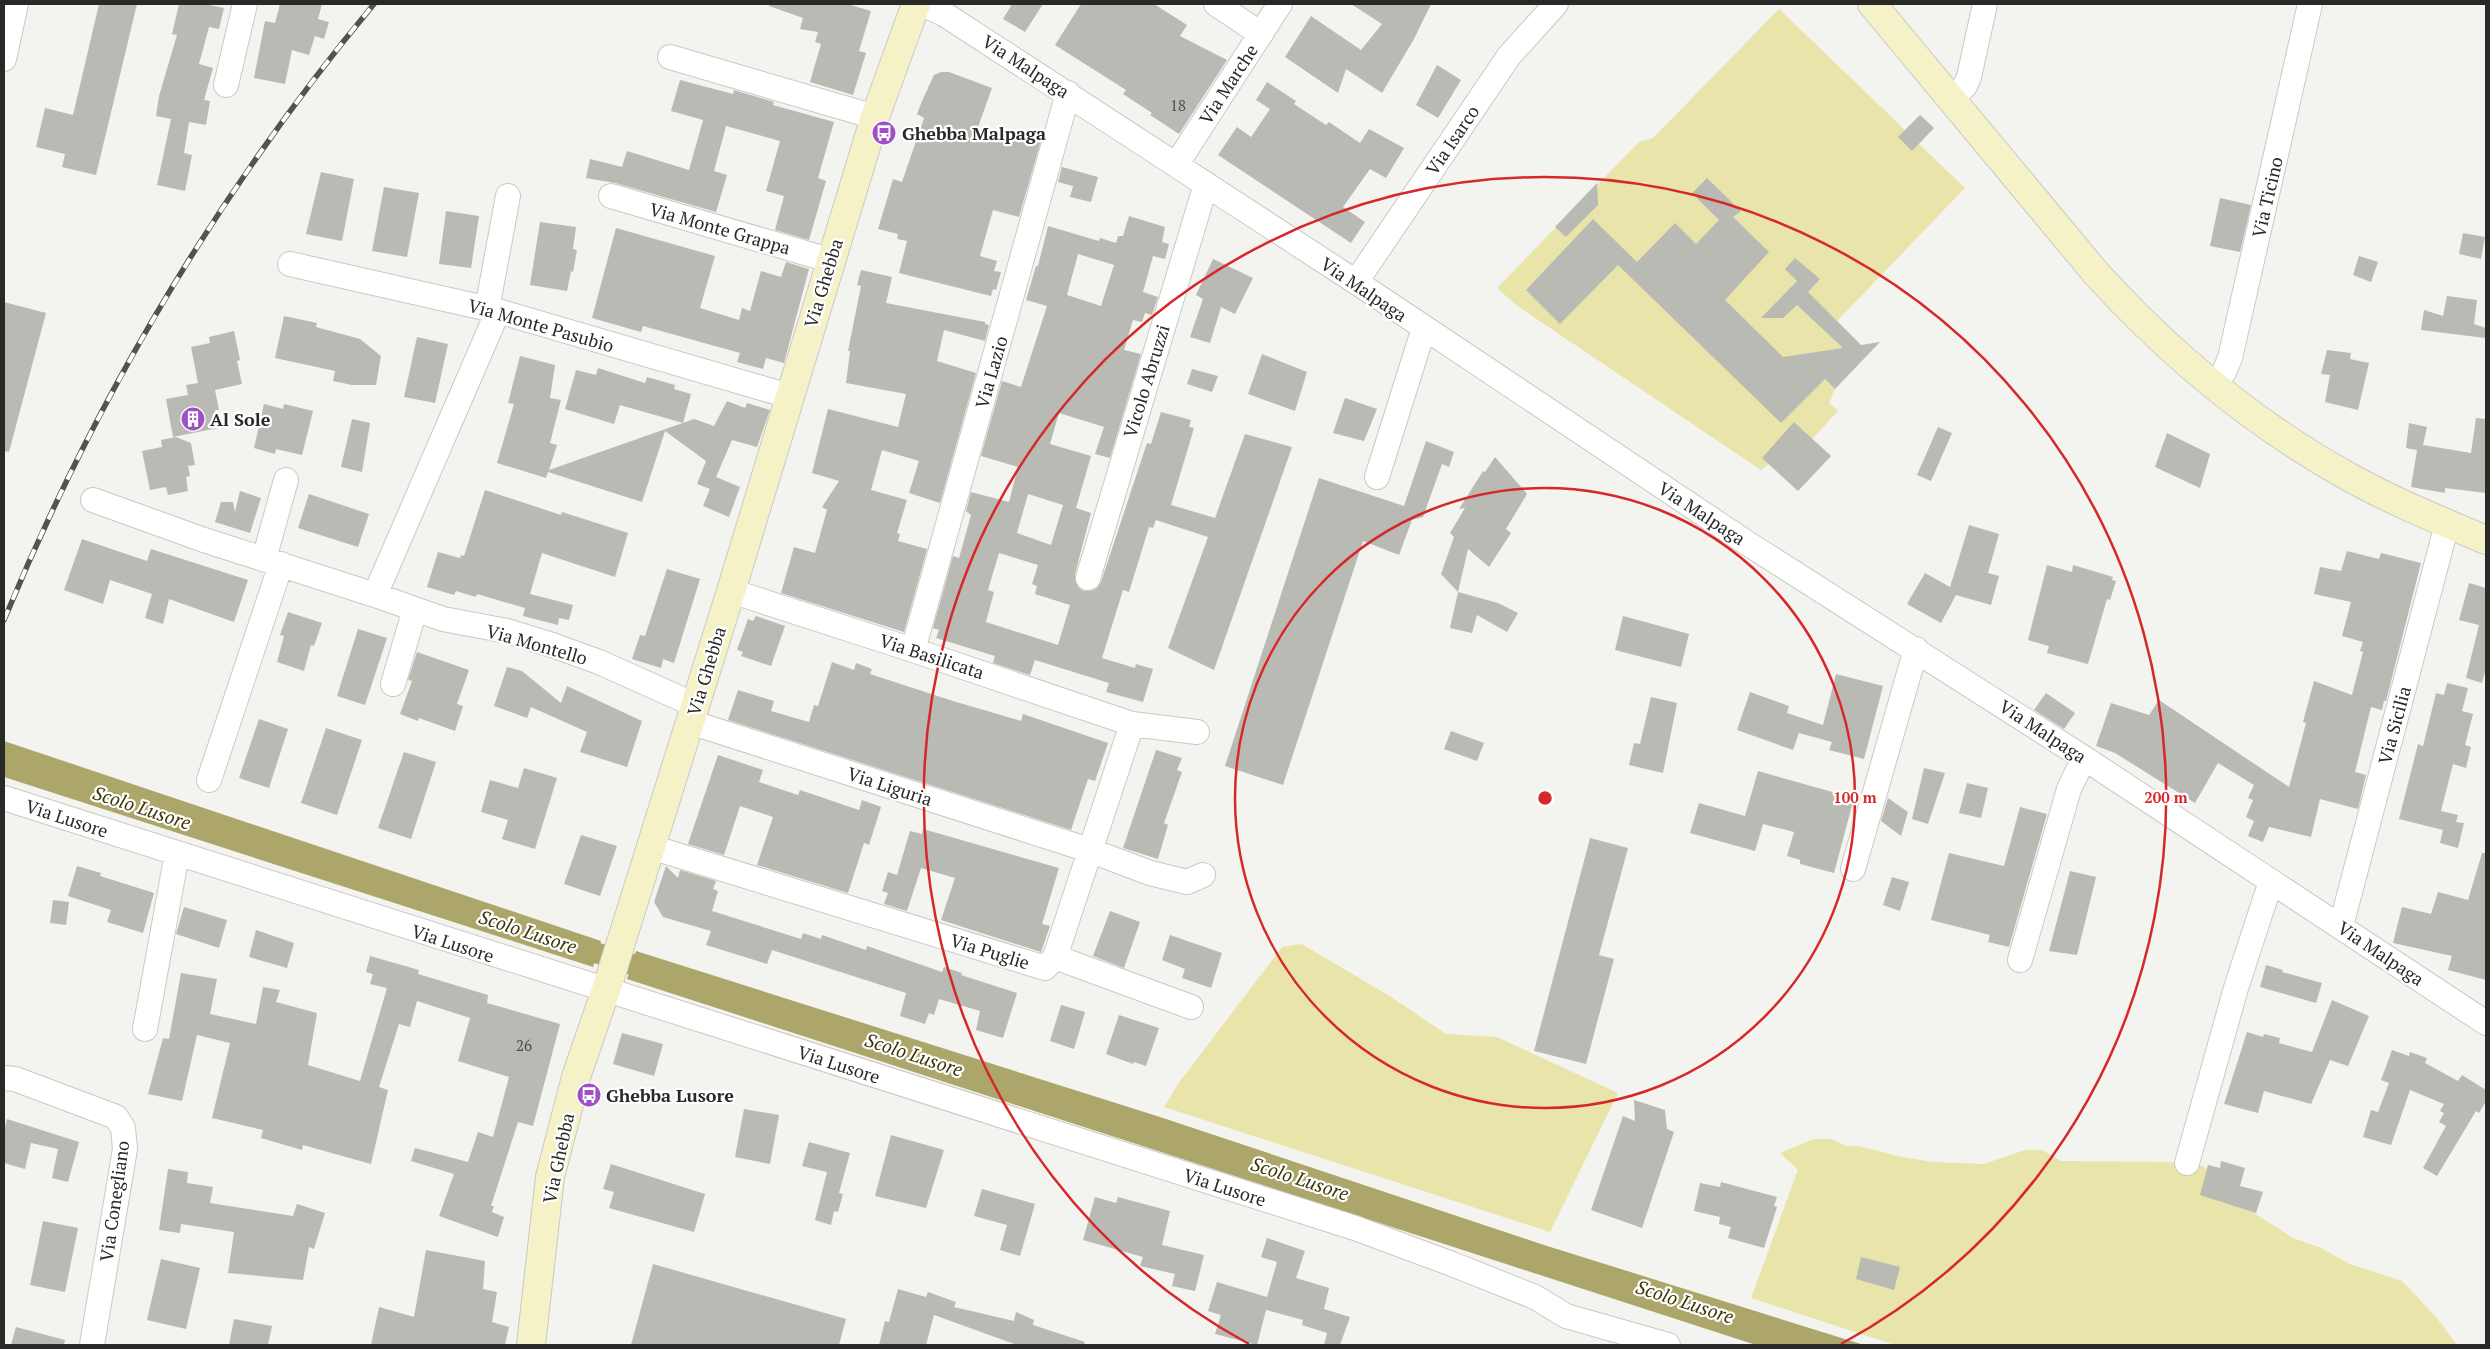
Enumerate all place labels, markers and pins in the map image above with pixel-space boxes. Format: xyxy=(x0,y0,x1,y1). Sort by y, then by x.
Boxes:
bus stop icon: Ghebba Malpaga xyxy=(871,120,897,146)
place label: Ghebba Malpaga xyxy=(902,121,1046,145)
building icon: Al Sole xyxy=(180,406,206,432)
place label: Al Sole xyxy=(210,407,271,431)
centre of rings xyxy=(1536,789,1554,807)
bus stop icon: Ghebba Lusore xyxy=(576,1082,602,1108)
place label: Ghebba Lusore xyxy=(606,1083,734,1107)

